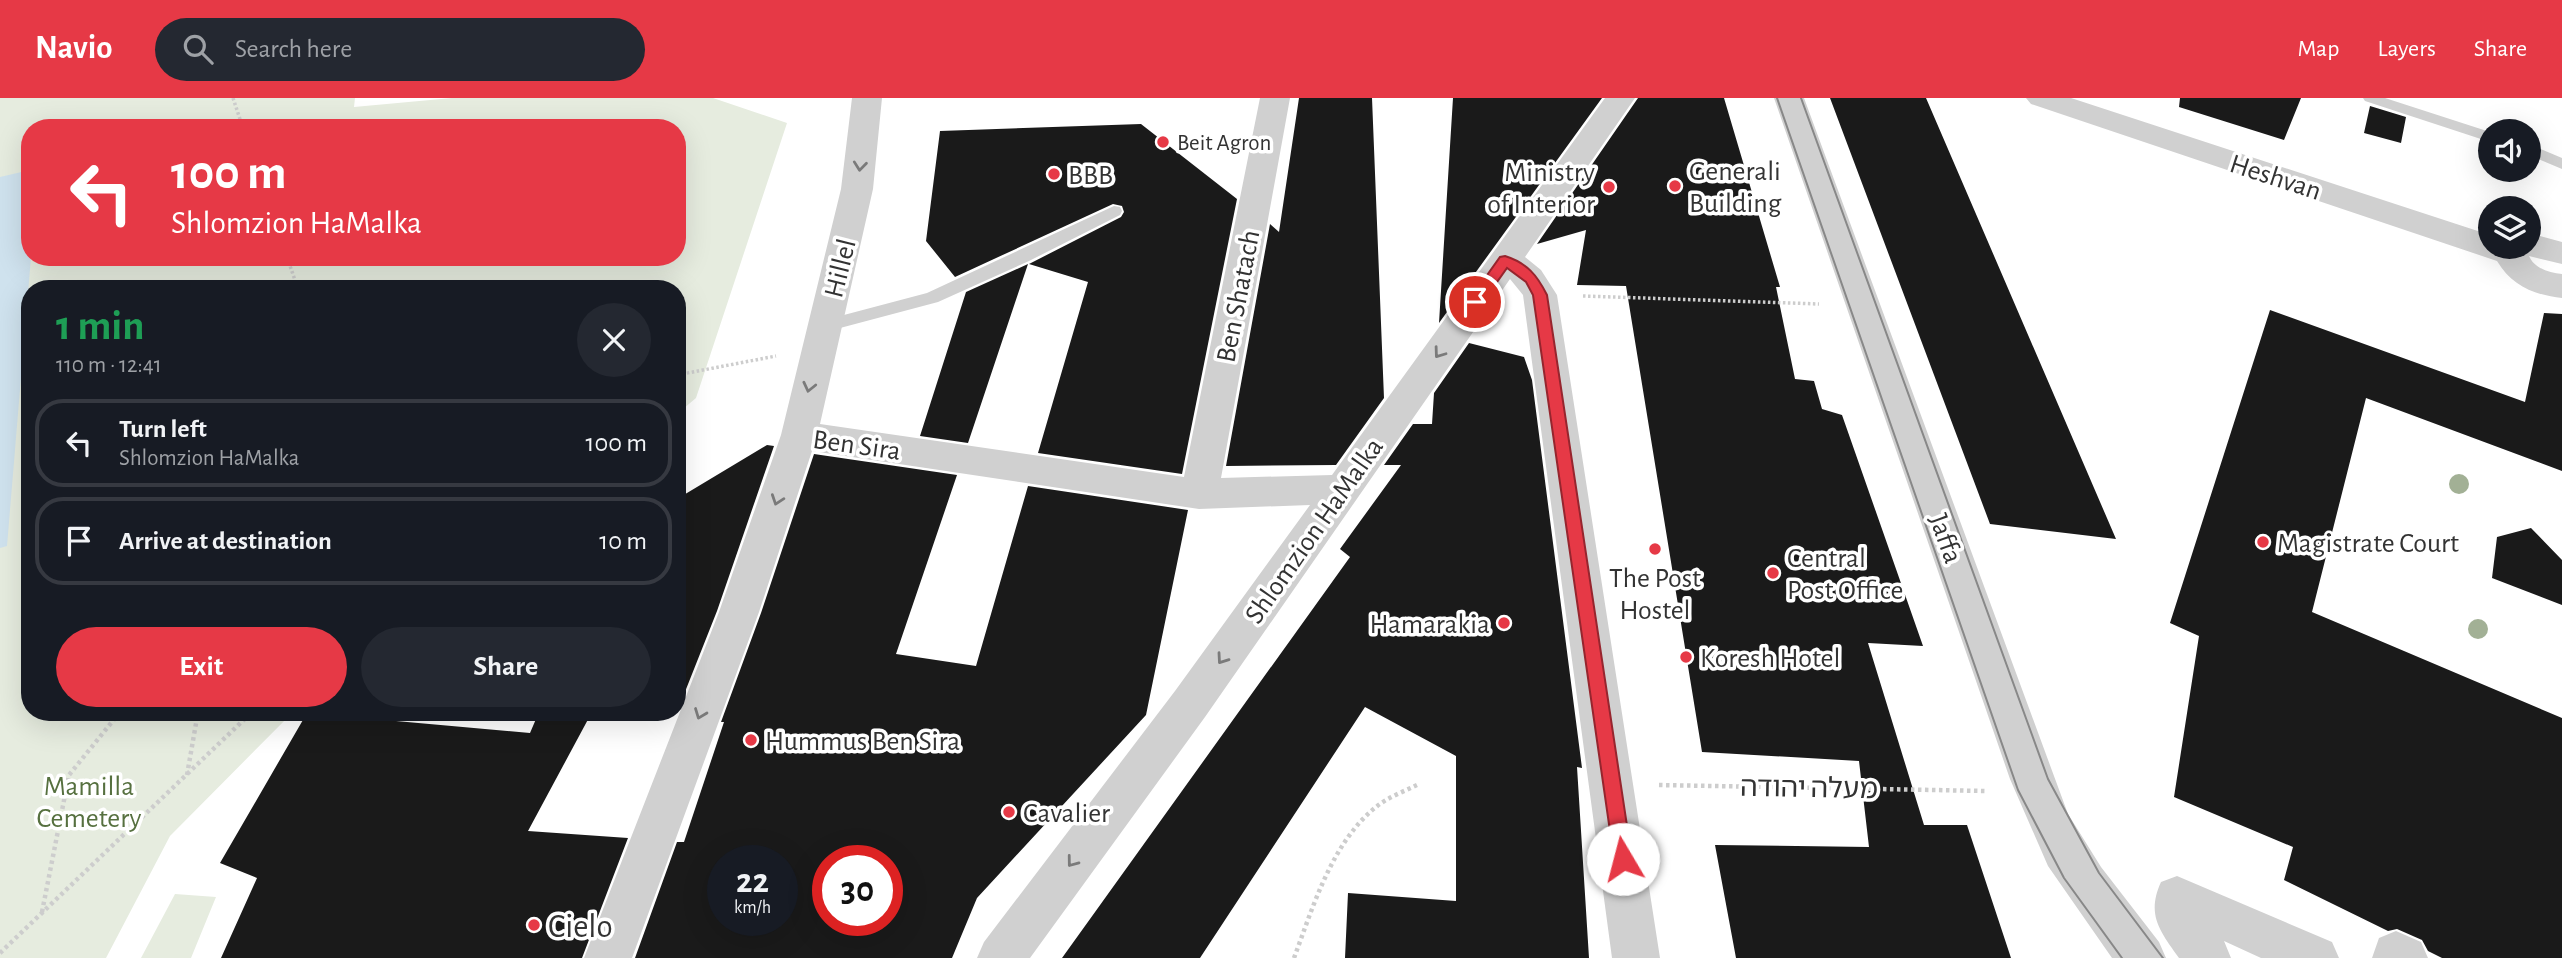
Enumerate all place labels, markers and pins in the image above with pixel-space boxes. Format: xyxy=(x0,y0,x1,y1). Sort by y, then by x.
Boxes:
place label: Beit Agron xyxy=(1177,132,1271,155)
marker: Beit Agron xyxy=(1155,134,1171,150)
place label: Generali Building xyxy=(1689,158,1782,218)
place label: Ministry of Interior xyxy=(1487,159,1595,219)
place label: BBB xyxy=(1068,162,1113,190)
marker: BBB xyxy=(1046,166,1062,182)
marker: Generali Building xyxy=(1667,178,1683,194)
marker: Ministry of Interior xyxy=(1601,179,1617,195)
pin xyxy=(1445,272,1505,332)
place label: Magistrate Court xyxy=(2277,530,2459,558)
marker: Magistrate Court xyxy=(2255,534,2271,550)
marker: The Post Hostel xyxy=(1647,541,1663,557)
place label: Central Post Office xyxy=(1787,545,1904,605)
place label: The Post Hostel xyxy=(1609,565,1701,625)
marker: Central Post Office xyxy=(1765,565,1781,581)
place label: Hamarakia xyxy=(1370,611,1490,639)
marker: Hamarakia xyxy=(1496,615,1512,631)
place label: Koresh Hotel xyxy=(1700,645,1840,673)
marker: Koresh Hotel xyxy=(1678,649,1694,665)
place label: Hummus Ben Sira xyxy=(765,728,960,756)
marker: Hummus Ben Sira xyxy=(743,732,759,748)
place label: Cavalier xyxy=(1023,800,1110,828)
marker: Cavalier xyxy=(1001,804,1017,820)
place label: Cielo xyxy=(548,911,613,944)
marker: Cielo xyxy=(526,917,542,933)

